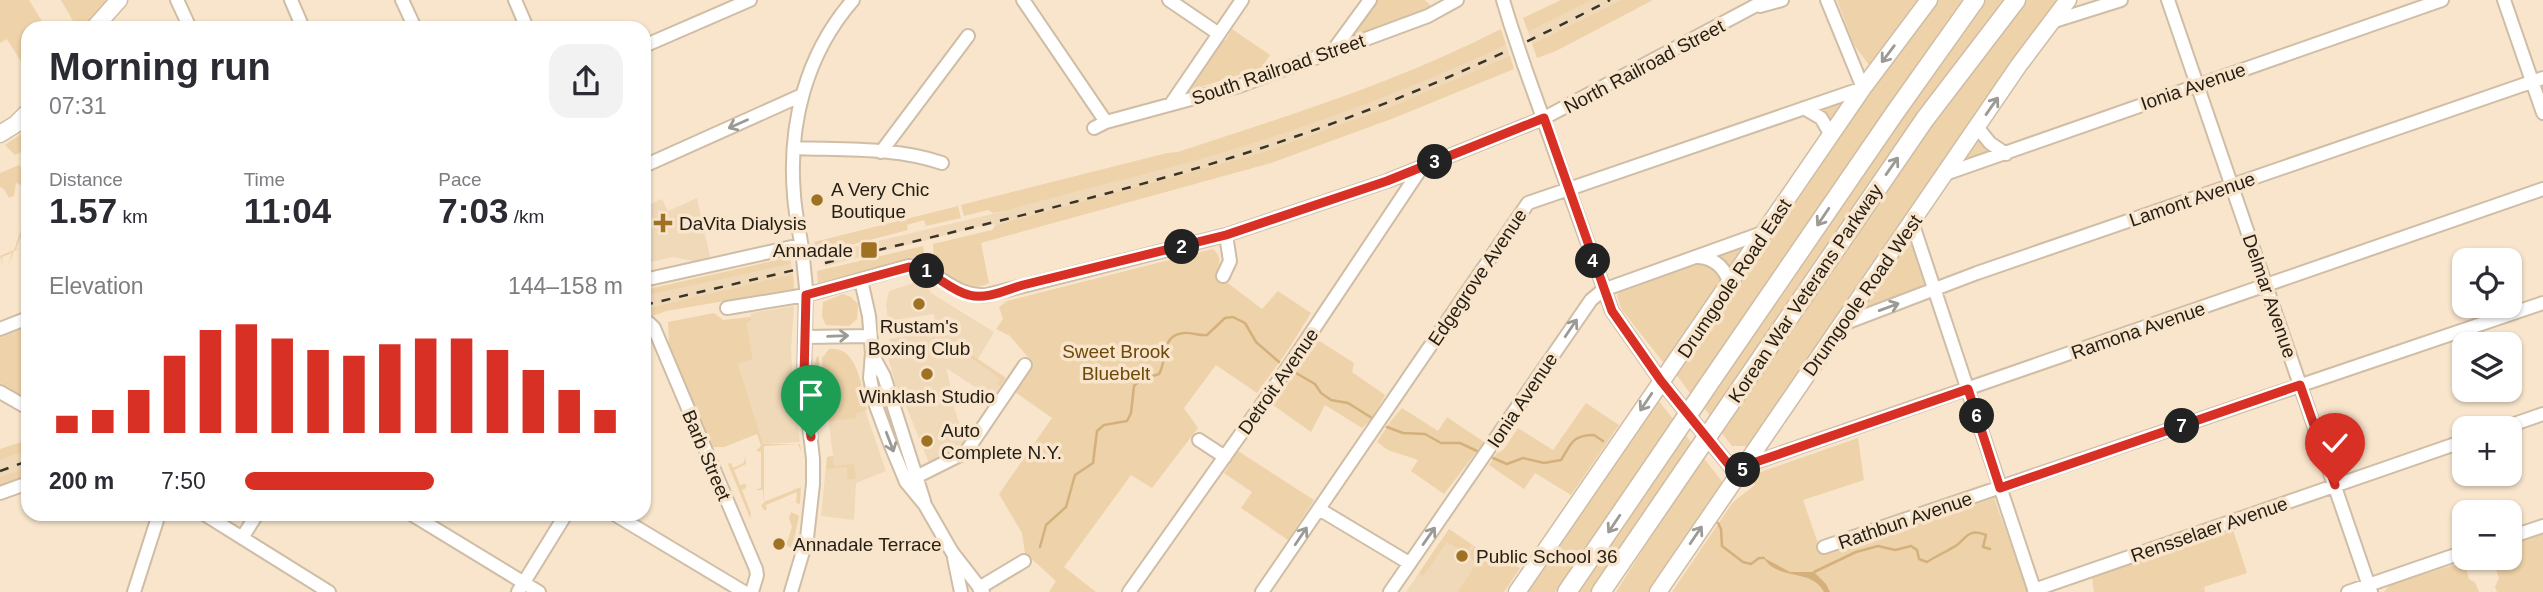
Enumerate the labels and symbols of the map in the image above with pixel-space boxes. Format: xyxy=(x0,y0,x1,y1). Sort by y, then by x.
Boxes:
street label: North Railroad Street xyxy=(1561,15,1729,118)
street label: South Railroad Street xyxy=(1189,30,1368,109)
one-way arrow xyxy=(1880,45,1895,63)
street label: Ionia Avenue xyxy=(2138,59,2248,114)
one-way arrow xyxy=(1985,97,1999,116)
one-way arrow xyxy=(728,118,749,131)
pin: 3 xyxy=(1418,144,1452,180)
one-way arrow xyxy=(1885,157,1899,176)
street label: Lamont Avenue xyxy=(2126,168,2258,231)
place label: A Very Chic Boutique xyxy=(831,179,929,222)
street label: Korean War Veterans Parkway xyxy=(1724,180,1887,407)
marker: A Very Chic Boutique xyxy=(809,192,825,208)
street label: Drumgoole Road East xyxy=(1673,194,1796,362)
street label: Edgegrove Avenue xyxy=(1424,205,1531,350)
one-way arrow xyxy=(1816,206,1830,226)
street label: Drumgoole Road West xyxy=(1799,210,1926,380)
marker: DaVita Dialysis xyxy=(653,213,673,233)
place label: DaVita Dialysis xyxy=(679,213,806,234)
pin: 2 xyxy=(1164,230,1200,264)
street label: Delmar Avenue xyxy=(2239,231,2301,361)
place label: Annadale xyxy=(773,240,853,261)
marker: Annadale xyxy=(859,240,879,260)
pin: 4 xyxy=(1576,244,1610,278)
pin: 1 xyxy=(909,254,944,288)
marker: Rustam's Boxing Club xyxy=(911,296,927,312)
street label: Ramona Avenue xyxy=(2068,298,2208,363)
one-way arrow xyxy=(1878,300,1900,312)
place label: Rustam's Boxing Club xyxy=(868,316,970,359)
one-way arrow xyxy=(1564,319,1578,338)
street label: Detroit Avenue xyxy=(1234,324,1323,438)
one-way arrow xyxy=(826,330,849,343)
park label: Sweet Brook Bluebelt xyxy=(1062,341,1170,384)
street label: Ionia Avenue xyxy=(1483,349,1562,452)
pin xyxy=(781,365,841,437)
marker: Winklash Studio xyxy=(919,366,935,382)
place label: Winklash Studio xyxy=(859,386,995,407)
one-way arrow xyxy=(1639,392,1653,411)
pin: 6 xyxy=(1960,398,1994,434)
street label: Barb Street xyxy=(678,407,735,504)
pin: 7 xyxy=(2164,408,2200,444)
pin xyxy=(2305,413,2365,485)
place label: Auto Complete N.Y. xyxy=(941,420,1062,463)
one-way arrow xyxy=(884,431,897,453)
marker: Auto Complete N.Y. xyxy=(919,433,935,449)
pin: 5 xyxy=(1726,452,1760,488)
street label: Rathbun Avenue xyxy=(1835,488,1975,553)
street label: Rensselaer Avenue xyxy=(2128,493,2290,566)
one-way arrow xyxy=(1607,513,1621,533)
one-way arrow xyxy=(1689,526,1703,546)
one-way arrow xyxy=(1294,527,1308,546)
one-way arrow xyxy=(1422,527,1436,546)
place label: Annadale Terrace xyxy=(793,534,942,555)
marker: Annadale Terrace xyxy=(771,536,787,552)
place label: Public School 36 xyxy=(1476,546,1618,567)
marker: Public School 36 xyxy=(1454,548,1470,564)

